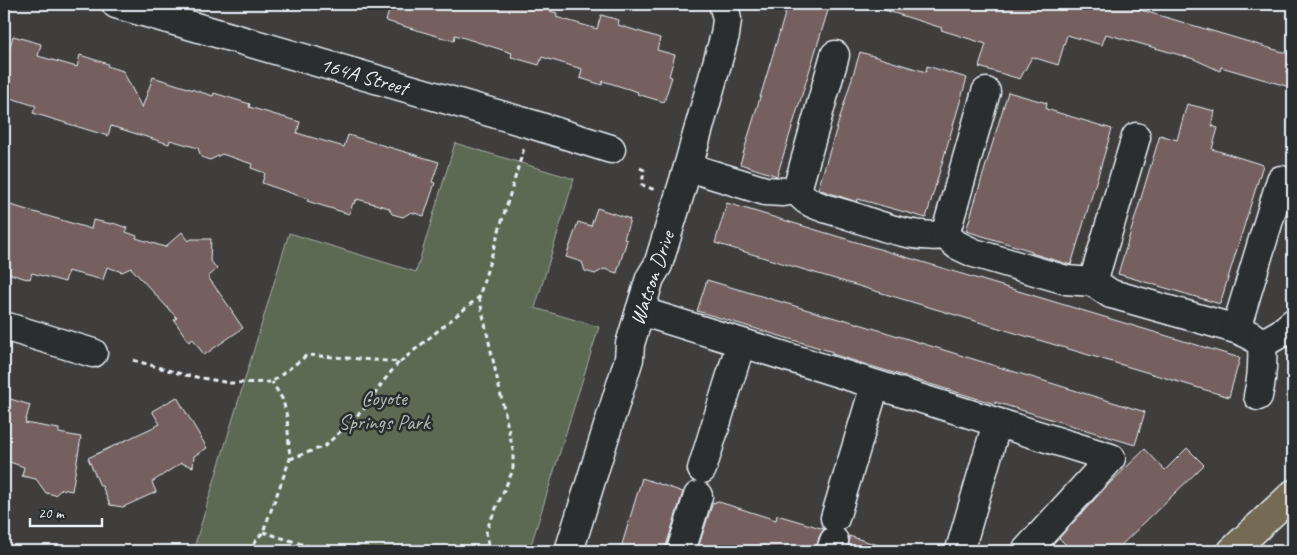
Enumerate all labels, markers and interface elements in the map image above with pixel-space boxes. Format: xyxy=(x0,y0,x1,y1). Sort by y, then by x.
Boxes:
street label: 164A Street xyxy=(317,51,414,102)
street label: Watson Drive xyxy=(624,225,681,329)
park label: Coyote Springs Park xyxy=(338,385,432,435)
scale bar xyxy=(30,495,102,527)
text: 20 m xyxy=(38,504,65,523)

